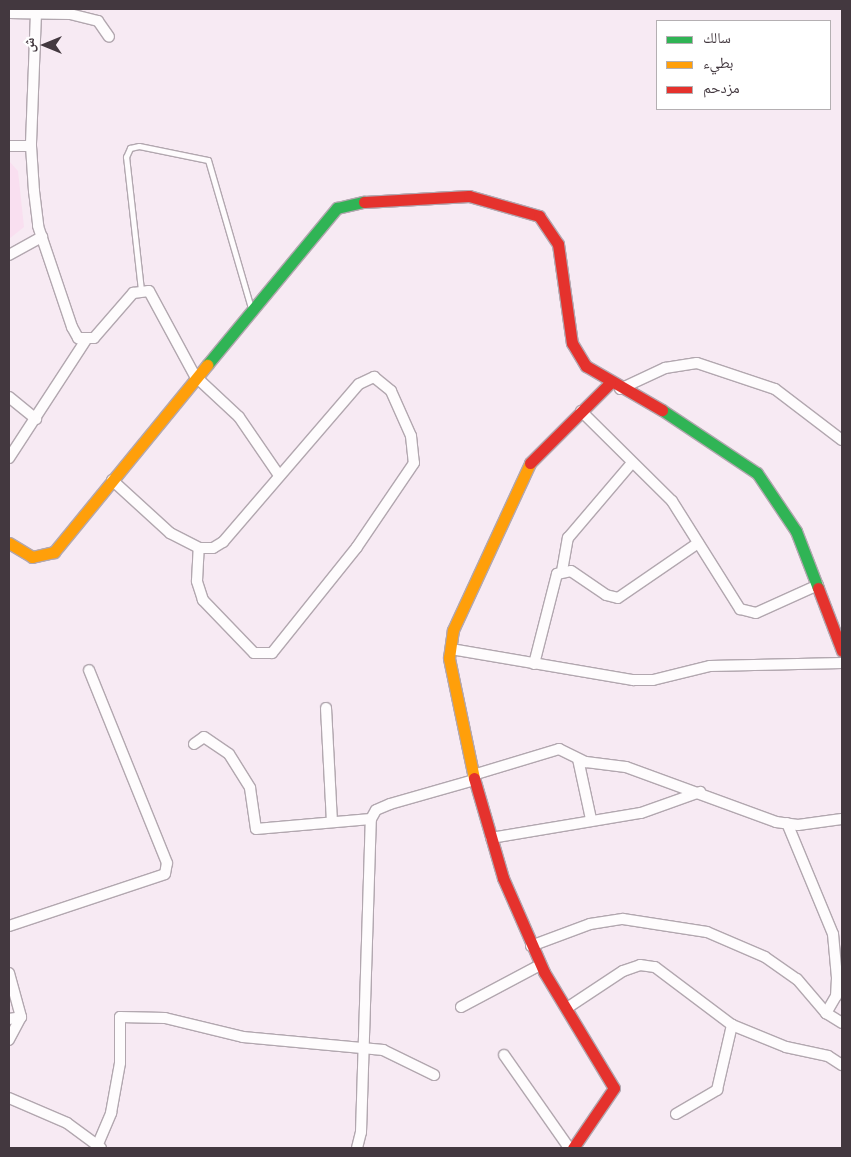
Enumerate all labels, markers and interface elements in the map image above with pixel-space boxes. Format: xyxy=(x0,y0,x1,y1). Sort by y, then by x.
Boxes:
north arrow xyxy=(20,20,70,70)
legend xyxy=(656,20,831,110)
text: سالك xyxy=(703,29,731,47)
text: ش xyxy=(21,38,38,52)
text: بطيء xyxy=(703,54,733,72)
text: مزدحم xyxy=(703,79,740,97)

